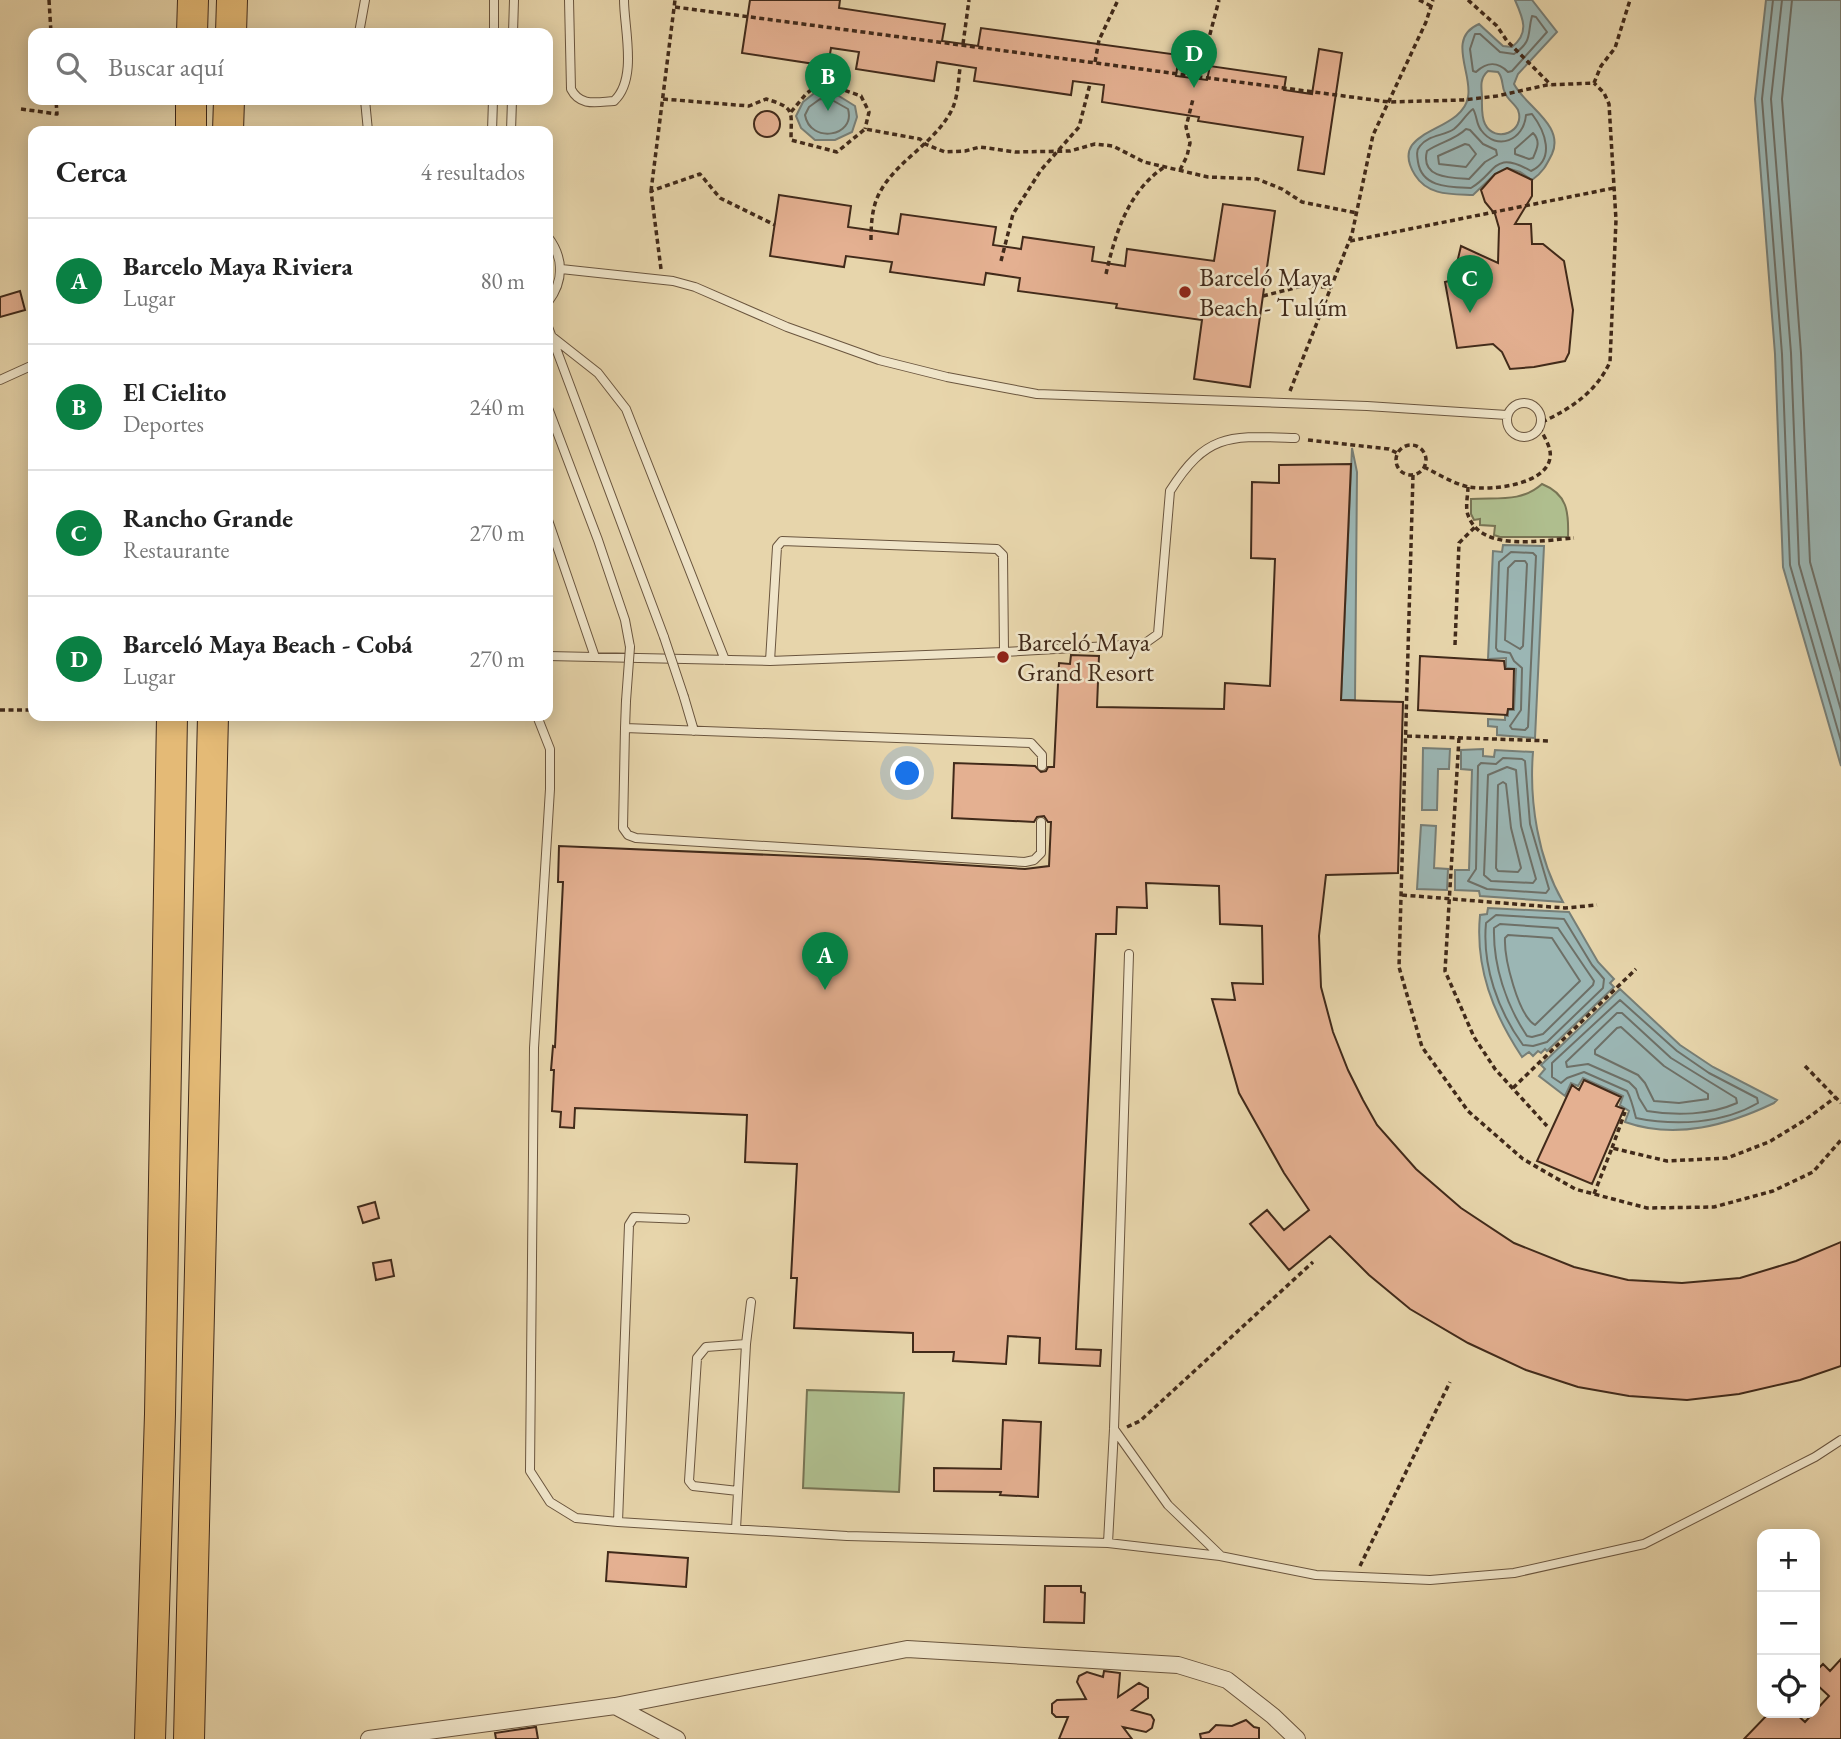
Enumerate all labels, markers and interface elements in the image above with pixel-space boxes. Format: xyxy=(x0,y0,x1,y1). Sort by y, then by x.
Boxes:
search box xyxy=(28,28,553,105)
pin: D xyxy=(1171,30,1217,88)
icon: search xyxy=(52,48,90,86)
text: Buscar aquí xyxy=(108,50,224,84)
pin: B xyxy=(805,53,851,111)
text: Cerca xyxy=(56,152,127,191)
text: 4 resultados xyxy=(421,157,525,187)
text: Barcelo Maya Riviera xyxy=(123,249,353,283)
pin: C xyxy=(1447,255,1493,313)
place label: Barceló Maya Beach - Tulúm xyxy=(1199,260,1348,324)
text: A xyxy=(71,266,87,296)
text: 80 m xyxy=(480,266,525,296)
text: Lugar xyxy=(123,283,175,313)
marker: Barceló Maya Beach - Tulúm xyxy=(1177,284,1193,300)
text: El Cielito xyxy=(123,375,226,409)
text: B xyxy=(72,392,86,422)
text: 240 m xyxy=(469,392,525,422)
text: Deportes xyxy=(123,409,204,439)
text: Rancho Grande xyxy=(123,501,293,535)
text: C xyxy=(71,518,87,548)
text: 270 m xyxy=(469,518,525,548)
text: Restaurante xyxy=(123,535,230,565)
place label: Barceló Maya Grand Resort xyxy=(1017,625,1154,689)
text: Barceló Maya Beach - Cobá xyxy=(123,627,413,661)
text: D xyxy=(70,644,88,674)
text: 270 m xyxy=(469,644,525,674)
marker: Barceló Maya Grand Resort xyxy=(995,649,1011,665)
text: Lugar xyxy=(123,661,175,691)
your location xyxy=(890,756,924,790)
pin: A xyxy=(802,932,848,990)
map controls xyxy=(1757,1529,1820,1718)
button: + xyxy=(1757,1529,1820,1592)
button: − xyxy=(1757,1592,1820,1655)
button: locate xyxy=(1757,1655,1820,1718)

